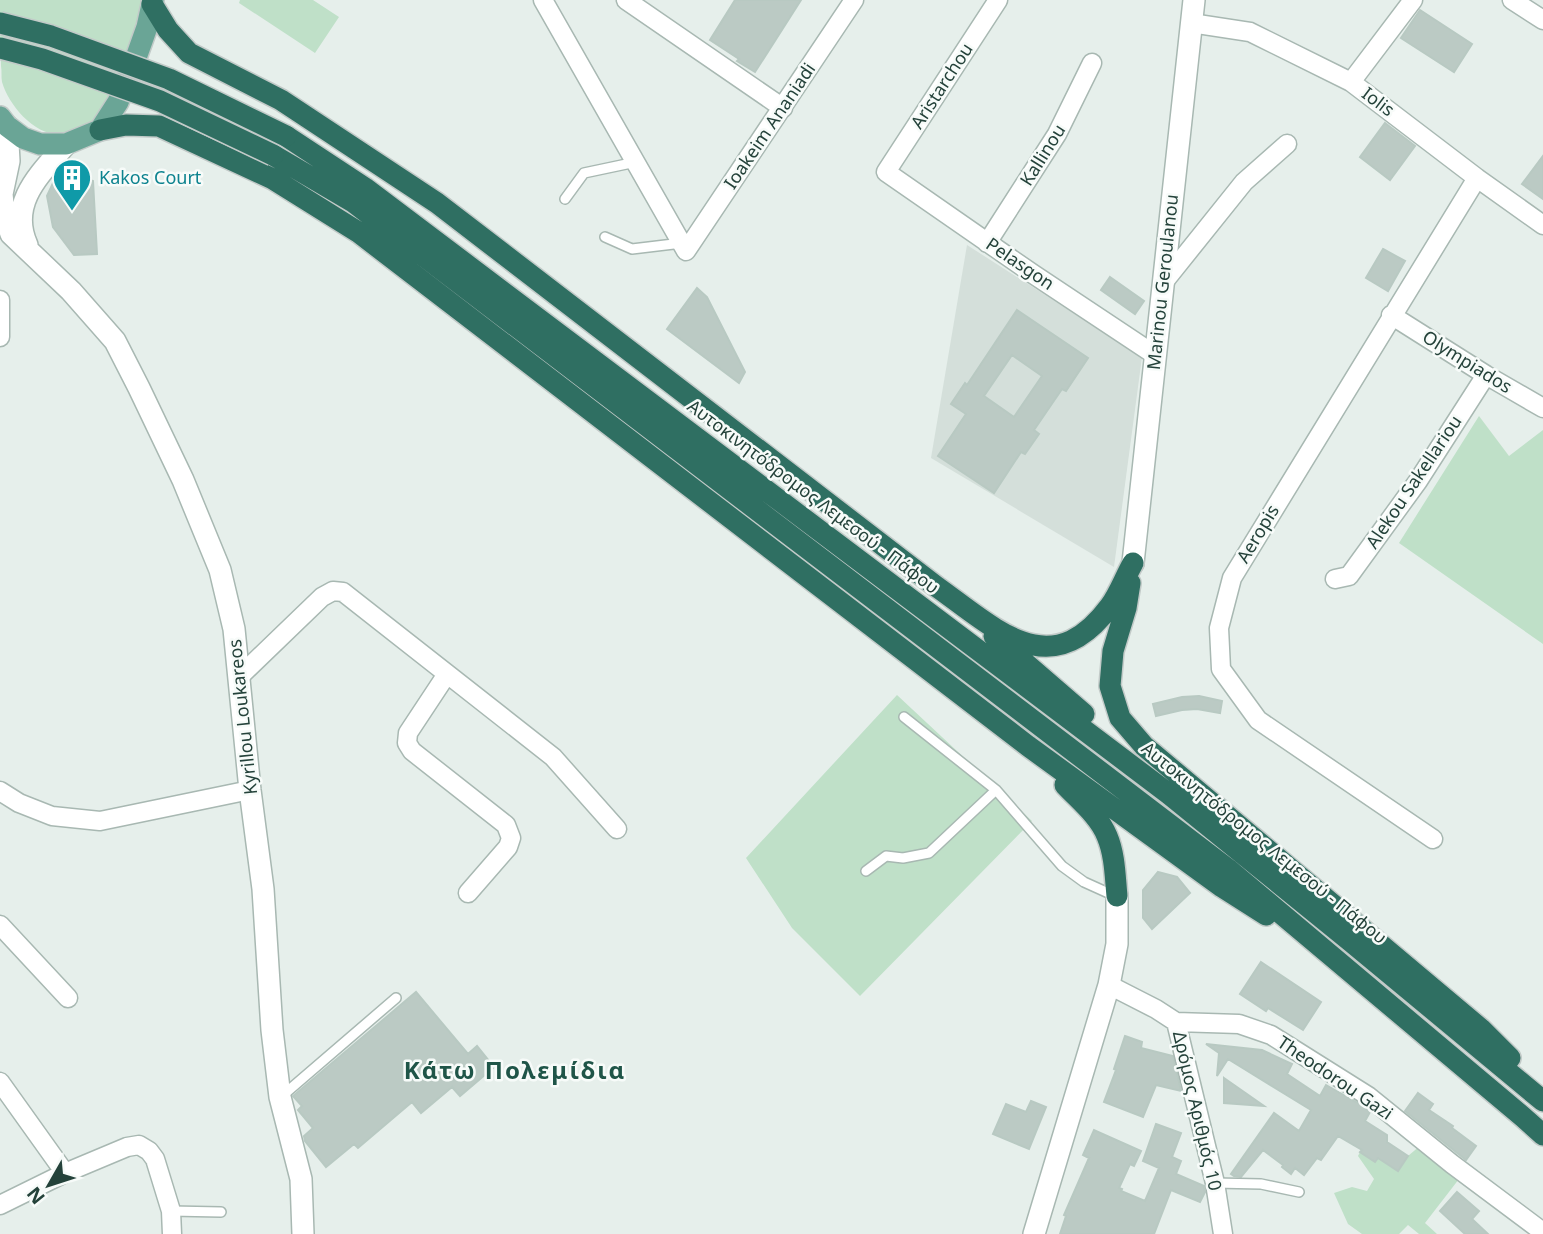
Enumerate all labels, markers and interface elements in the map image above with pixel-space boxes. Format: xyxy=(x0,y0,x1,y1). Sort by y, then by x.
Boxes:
street label: Aristarchou xyxy=(905,38,978,133)
street label: Ioakeim Ananiadi xyxy=(718,58,820,193)
street label: Iolis xyxy=(1357,81,1400,121)
street label: Kallinou xyxy=(1014,119,1070,190)
building icon: Kakos Court xyxy=(51,157,93,212)
place label: Kakos Court xyxy=(99,165,202,189)
street label: Marinou Geroulanou xyxy=(1141,193,1183,371)
street label: Pelasgon xyxy=(982,232,1059,295)
street label: Olympiados xyxy=(1418,324,1517,398)
street label: Αυτοκινητόδρομος Λεμεσού - Πάφου xyxy=(683,394,944,599)
street label: Alekou Sakellariou xyxy=(1360,410,1467,553)
street label: Aeropis xyxy=(1230,500,1284,567)
street label: Kyrillou Loukareos xyxy=(222,638,262,796)
street label: Αυτοκινητόδρομος Λεμεσού - Πάφου xyxy=(1137,736,1392,949)
street label: Δρόμος Αριθμός 10 xyxy=(1168,1029,1228,1193)
street label: Theodorou Gazi xyxy=(1273,1030,1398,1125)
district label: Κάτω Πολεμίδια xyxy=(404,1053,626,1086)
north arrow xyxy=(14,1150,84,1220)
text: N xyxy=(21,1182,51,1210)

